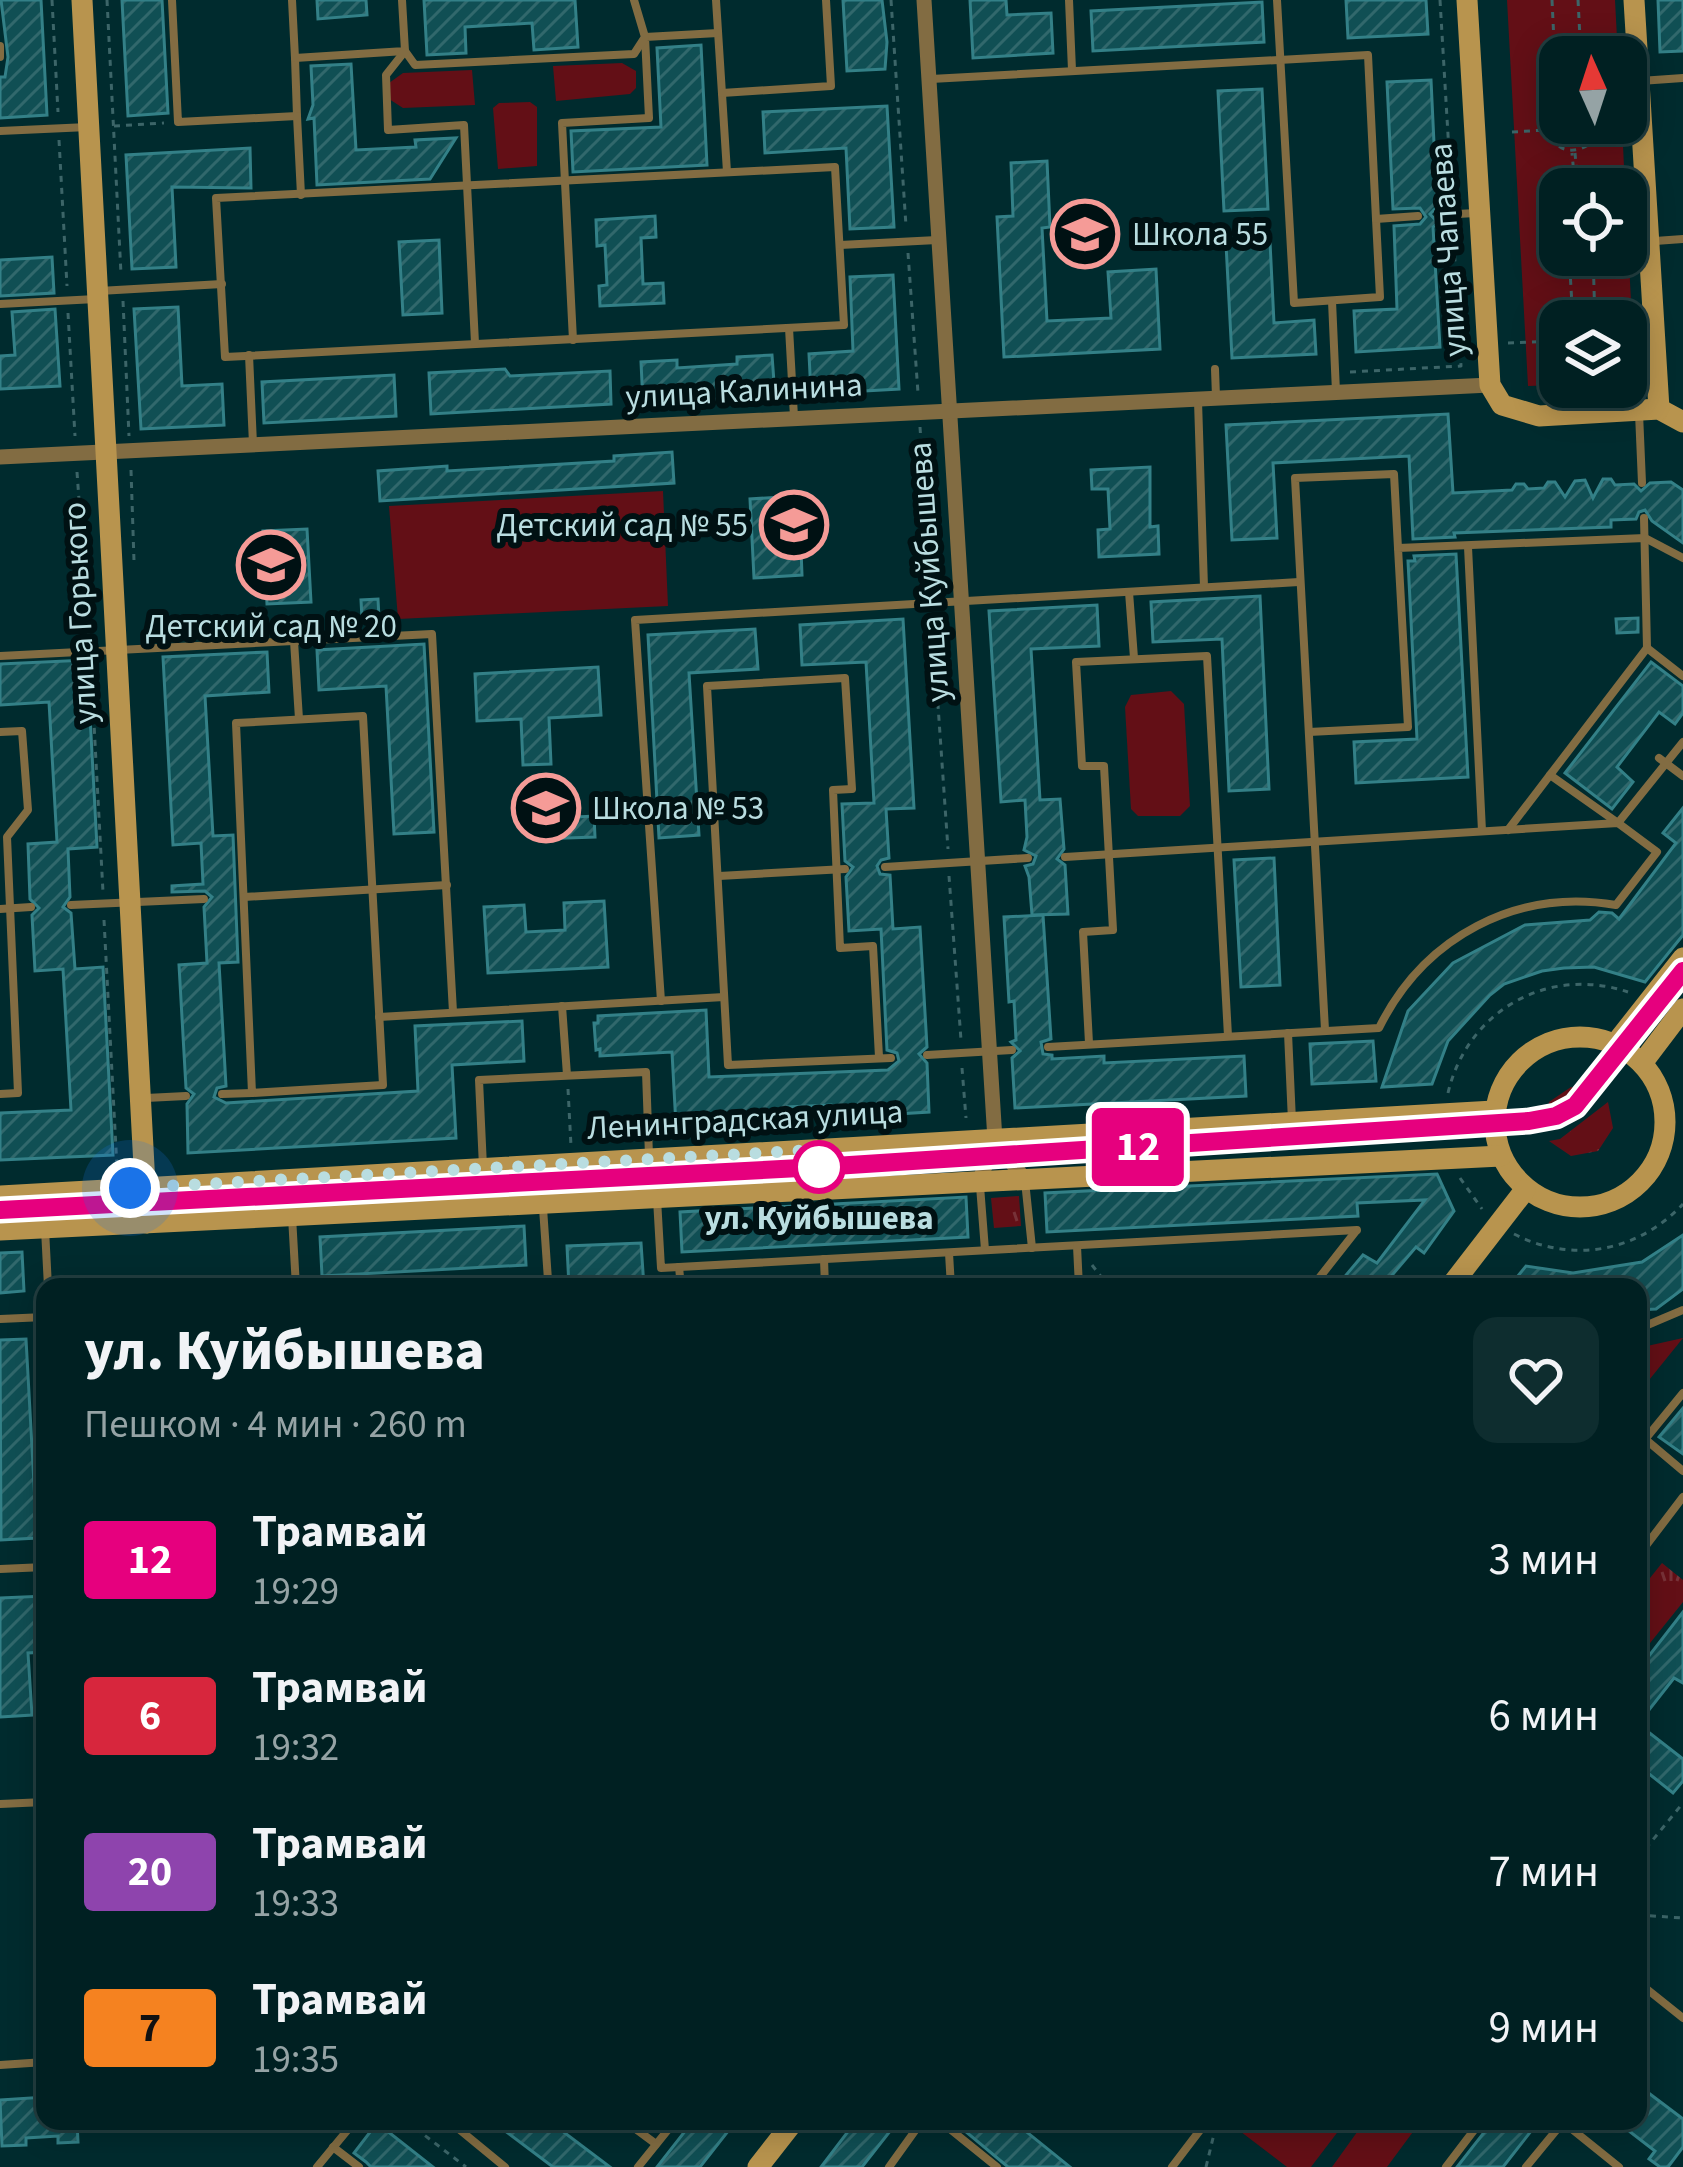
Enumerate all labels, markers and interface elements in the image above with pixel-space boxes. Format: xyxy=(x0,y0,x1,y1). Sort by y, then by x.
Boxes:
north arrow xyxy=(1539,36,1647,144)
map controls xyxy=(1539,36,1647,408)
street label: улица Чапаева xyxy=(1417,142,1479,358)
button: locate xyxy=(1539,168,1647,276)
school or university icon: Школа 55 xyxy=(1050,199,1120,269)
place label: Школа 55 xyxy=(1132,211,1268,258)
button: layers xyxy=(1539,300,1647,408)
street label: улица Калинина xyxy=(624,361,864,421)
street label: улица Куйбышева xyxy=(896,440,962,704)
school or university icon: Детский сад № 55 xyxy=(759,490,829,560)
street label: улица Горького xyxy=(51,501,109,725)
place label: Детский сад № 55 xyxy=(496,502,748,549)
school or university icon: Детский сад № 20 xyxy=(236,530,306,600)
place label: Детский сад № 20 xyxy=(145,603,397,650)
school or university icon: Школа № 53 xyxy=(511,773,581,843)
place label: Школа № 53 xyxy=(592,785,764,832)
street label: Ленинградская улица xyxy=(586,1088,904,1152)
line badge: 12 xyxy=(1084,1108,1192,1186)
text: 12 xyxy=(1116,1117,1160,1177)
marker: ул. Куйбышева xyxy=(794,1142,844,1192)
your location xyxy=(100,1158,160,1218)
place label: ул. Куйбышева xyxy=(704,1195,934,1242)
text: ул. Куйбышева xyxy=(84,1311,485,1392)
button: heart xyxy=(1473,1317,1599,1443)
text: Пешком · 4 мин · 260 m xyxy=(84,1397,467,1453)
text: Трамвай xyxy=(252,1500,428,1564)
text: 3 мин xyxy=(1488,1528,1599,1592)
text: 12 xyxy=(128,1530,172,1590)
text: 19:29 xyxy=(252,1564,339,1620)
text: Трамвай xyxy=(252,1656,428,1720)
text: 6 мин xyxy=(1488,1684,1599,1748)
text: 6 xyxy=(139,1686,161,1746)
text: 19:32 xyxy=(252,1720,339,1776)
text: Трамвай xyxy=(252,1812,428,1876)
text: 7 мин xyxy=(1488,1840,1599,1904)
text: 20 xyxy=(128,1842,172,1902)
text: 19:33 xyxy=(252,1876,339,1932)
text: Трамвай xyxy=(252,1968,428,2032)
text: 9 мин xyxy=(1488,1996,1599,2060)
text: 7 xyxy=(139,1998,161,2058)
text: 19:35 xyxy=(252,2032,339,2088)

